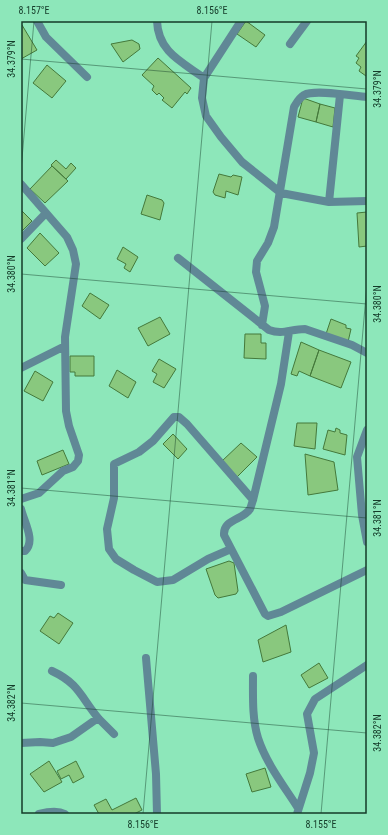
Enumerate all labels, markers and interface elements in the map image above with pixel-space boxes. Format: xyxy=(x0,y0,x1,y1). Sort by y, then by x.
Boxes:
text: 8.157°E xyxy=(18,5,50,16)
text: 8.156°E xyxy=(196,5,228,16)
text: 34.379°N xyxy=(6,40,17,78)
text: 34.379°N xyxy=(372,70,383,108)
text: 34.380°N xyxy=(6,255,17,293)
text: 34.380°N xyxy=(372,285,383,323)
text: 34.381°N xyxy=(6,469,17,507)
text: 34.381°N xyxy=(372,499,383,537)
text: 34.382°N xyxy=(6,684,17,722)
text: 34.382°N xyxy=(372,714,383,752)
text: 8.156°E xyxy=(127,819,159,830)
text: 8.155°E xyxy=(305,819,337,830)

